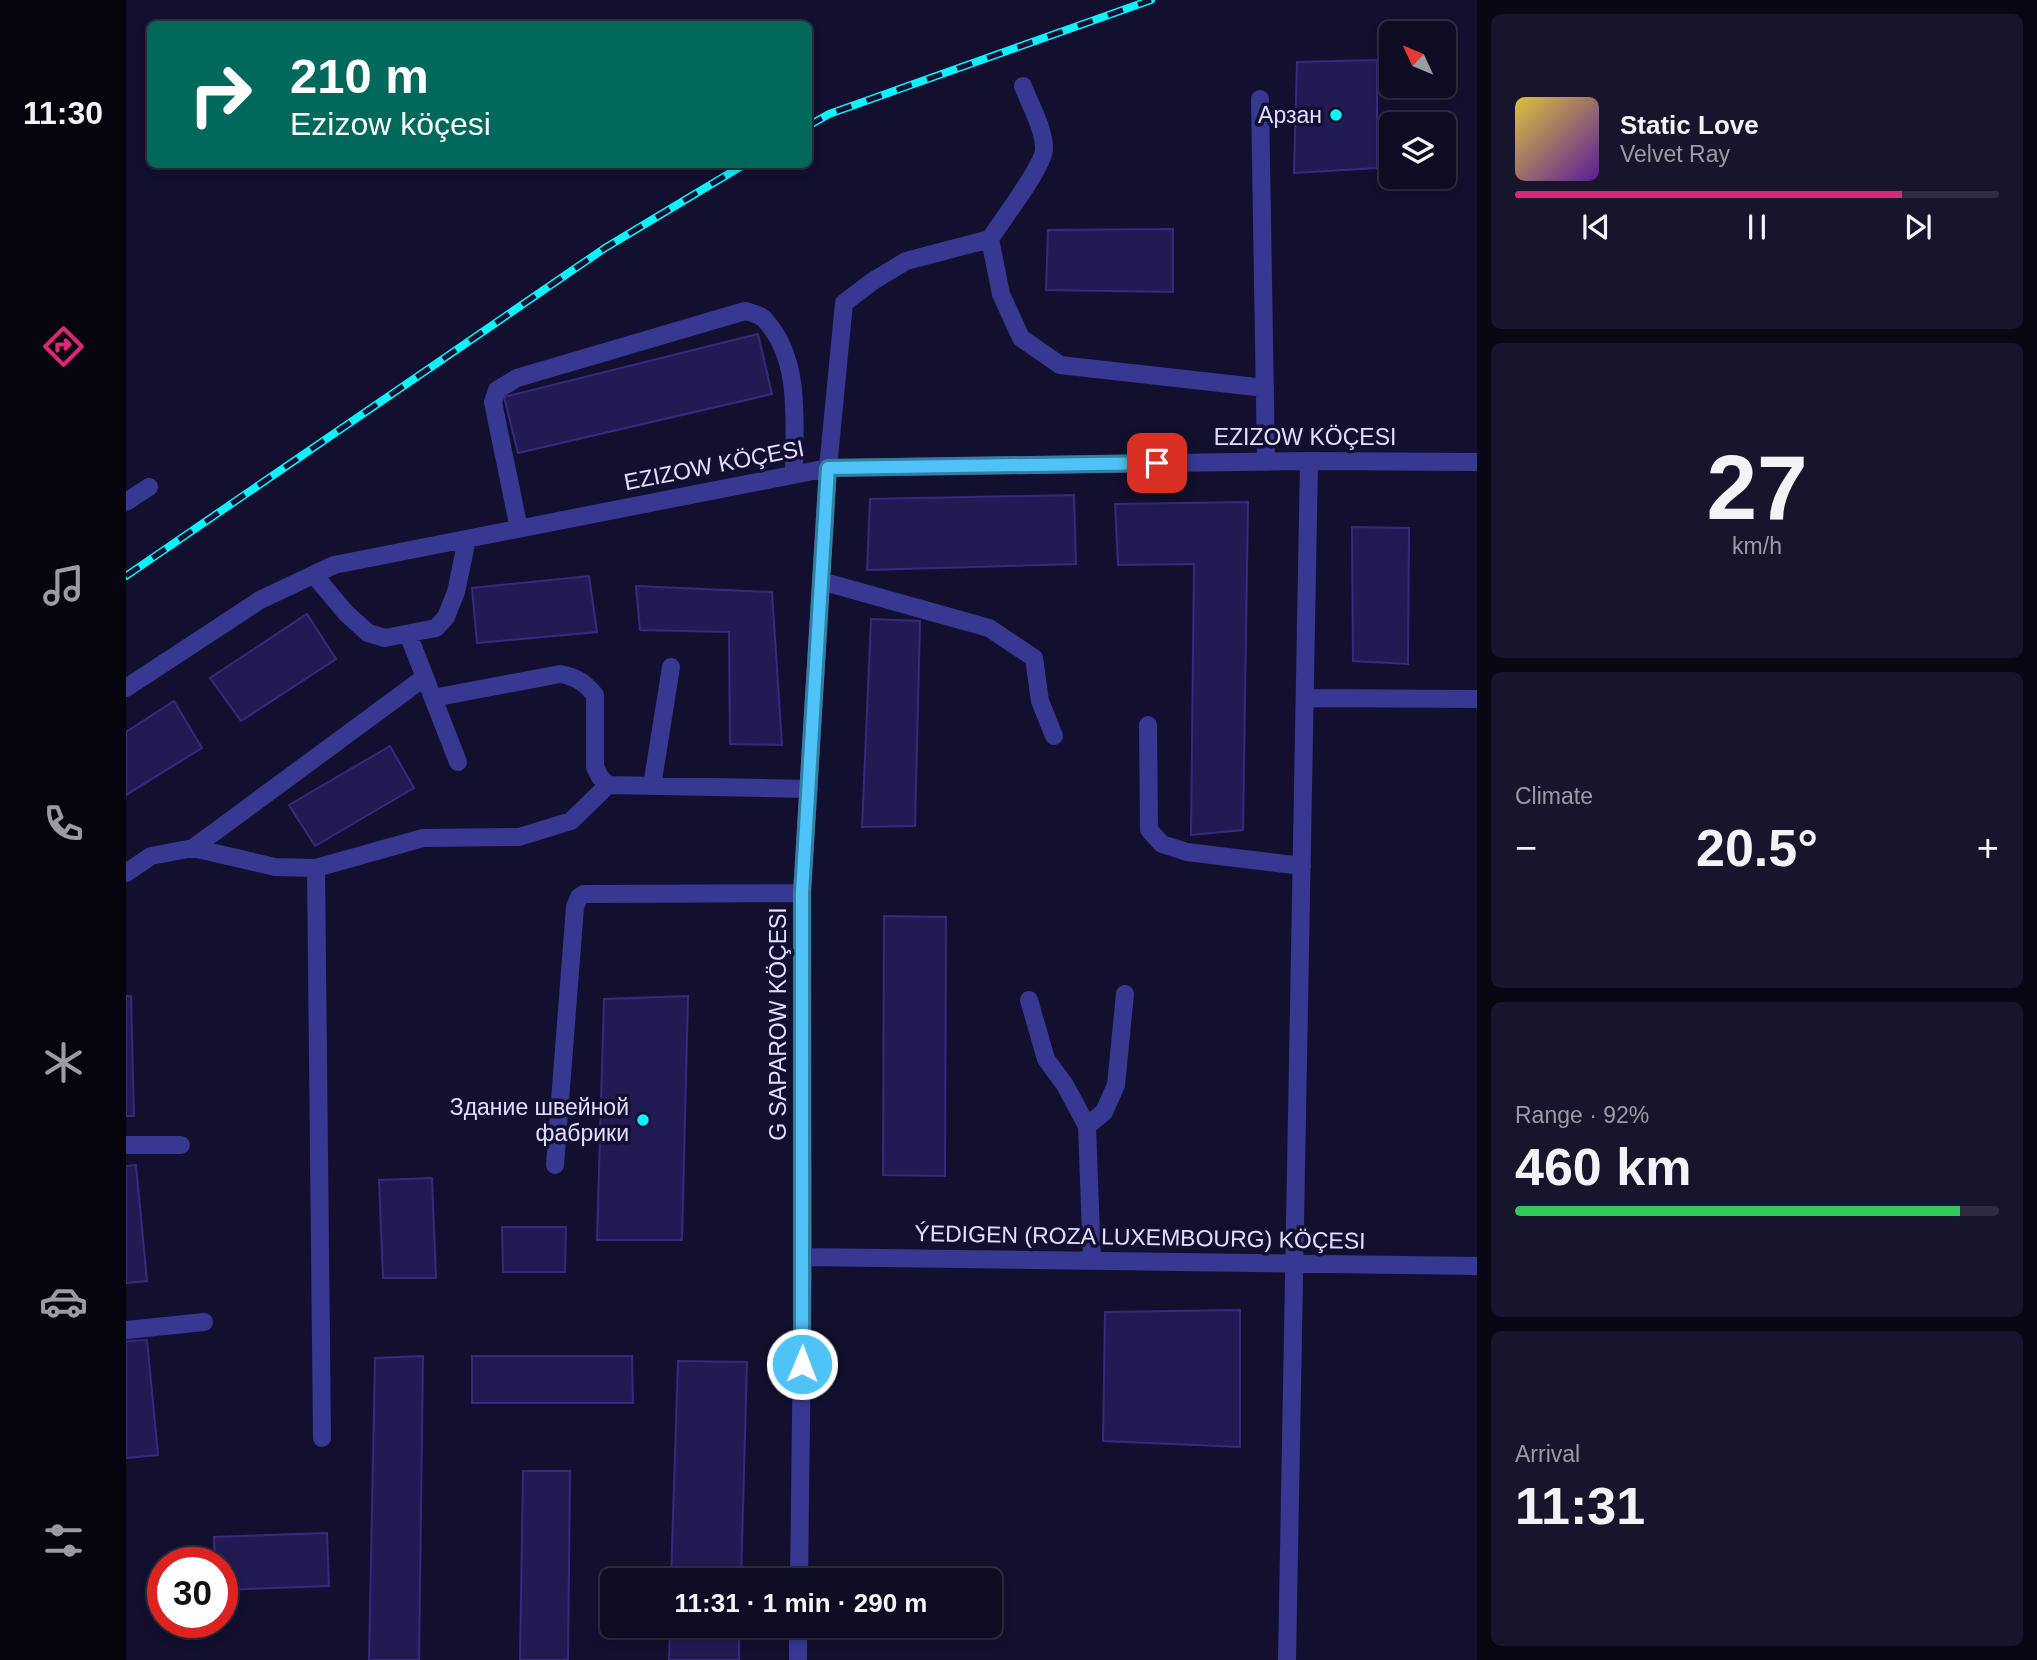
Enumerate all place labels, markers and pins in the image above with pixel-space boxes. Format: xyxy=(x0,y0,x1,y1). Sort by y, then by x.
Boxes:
place label: Арзан xyxy=(1258,102,1322,128)
marker: Арзан xyxy=(1328,107,1344,123)
pin xyxy=(1127,433,1187,493)
place label: Здание швейной фабрики xyxy=(450,1094,629,1146)
marker: Здание швейной фабрики xyxy=(635,1112,651,1128)

